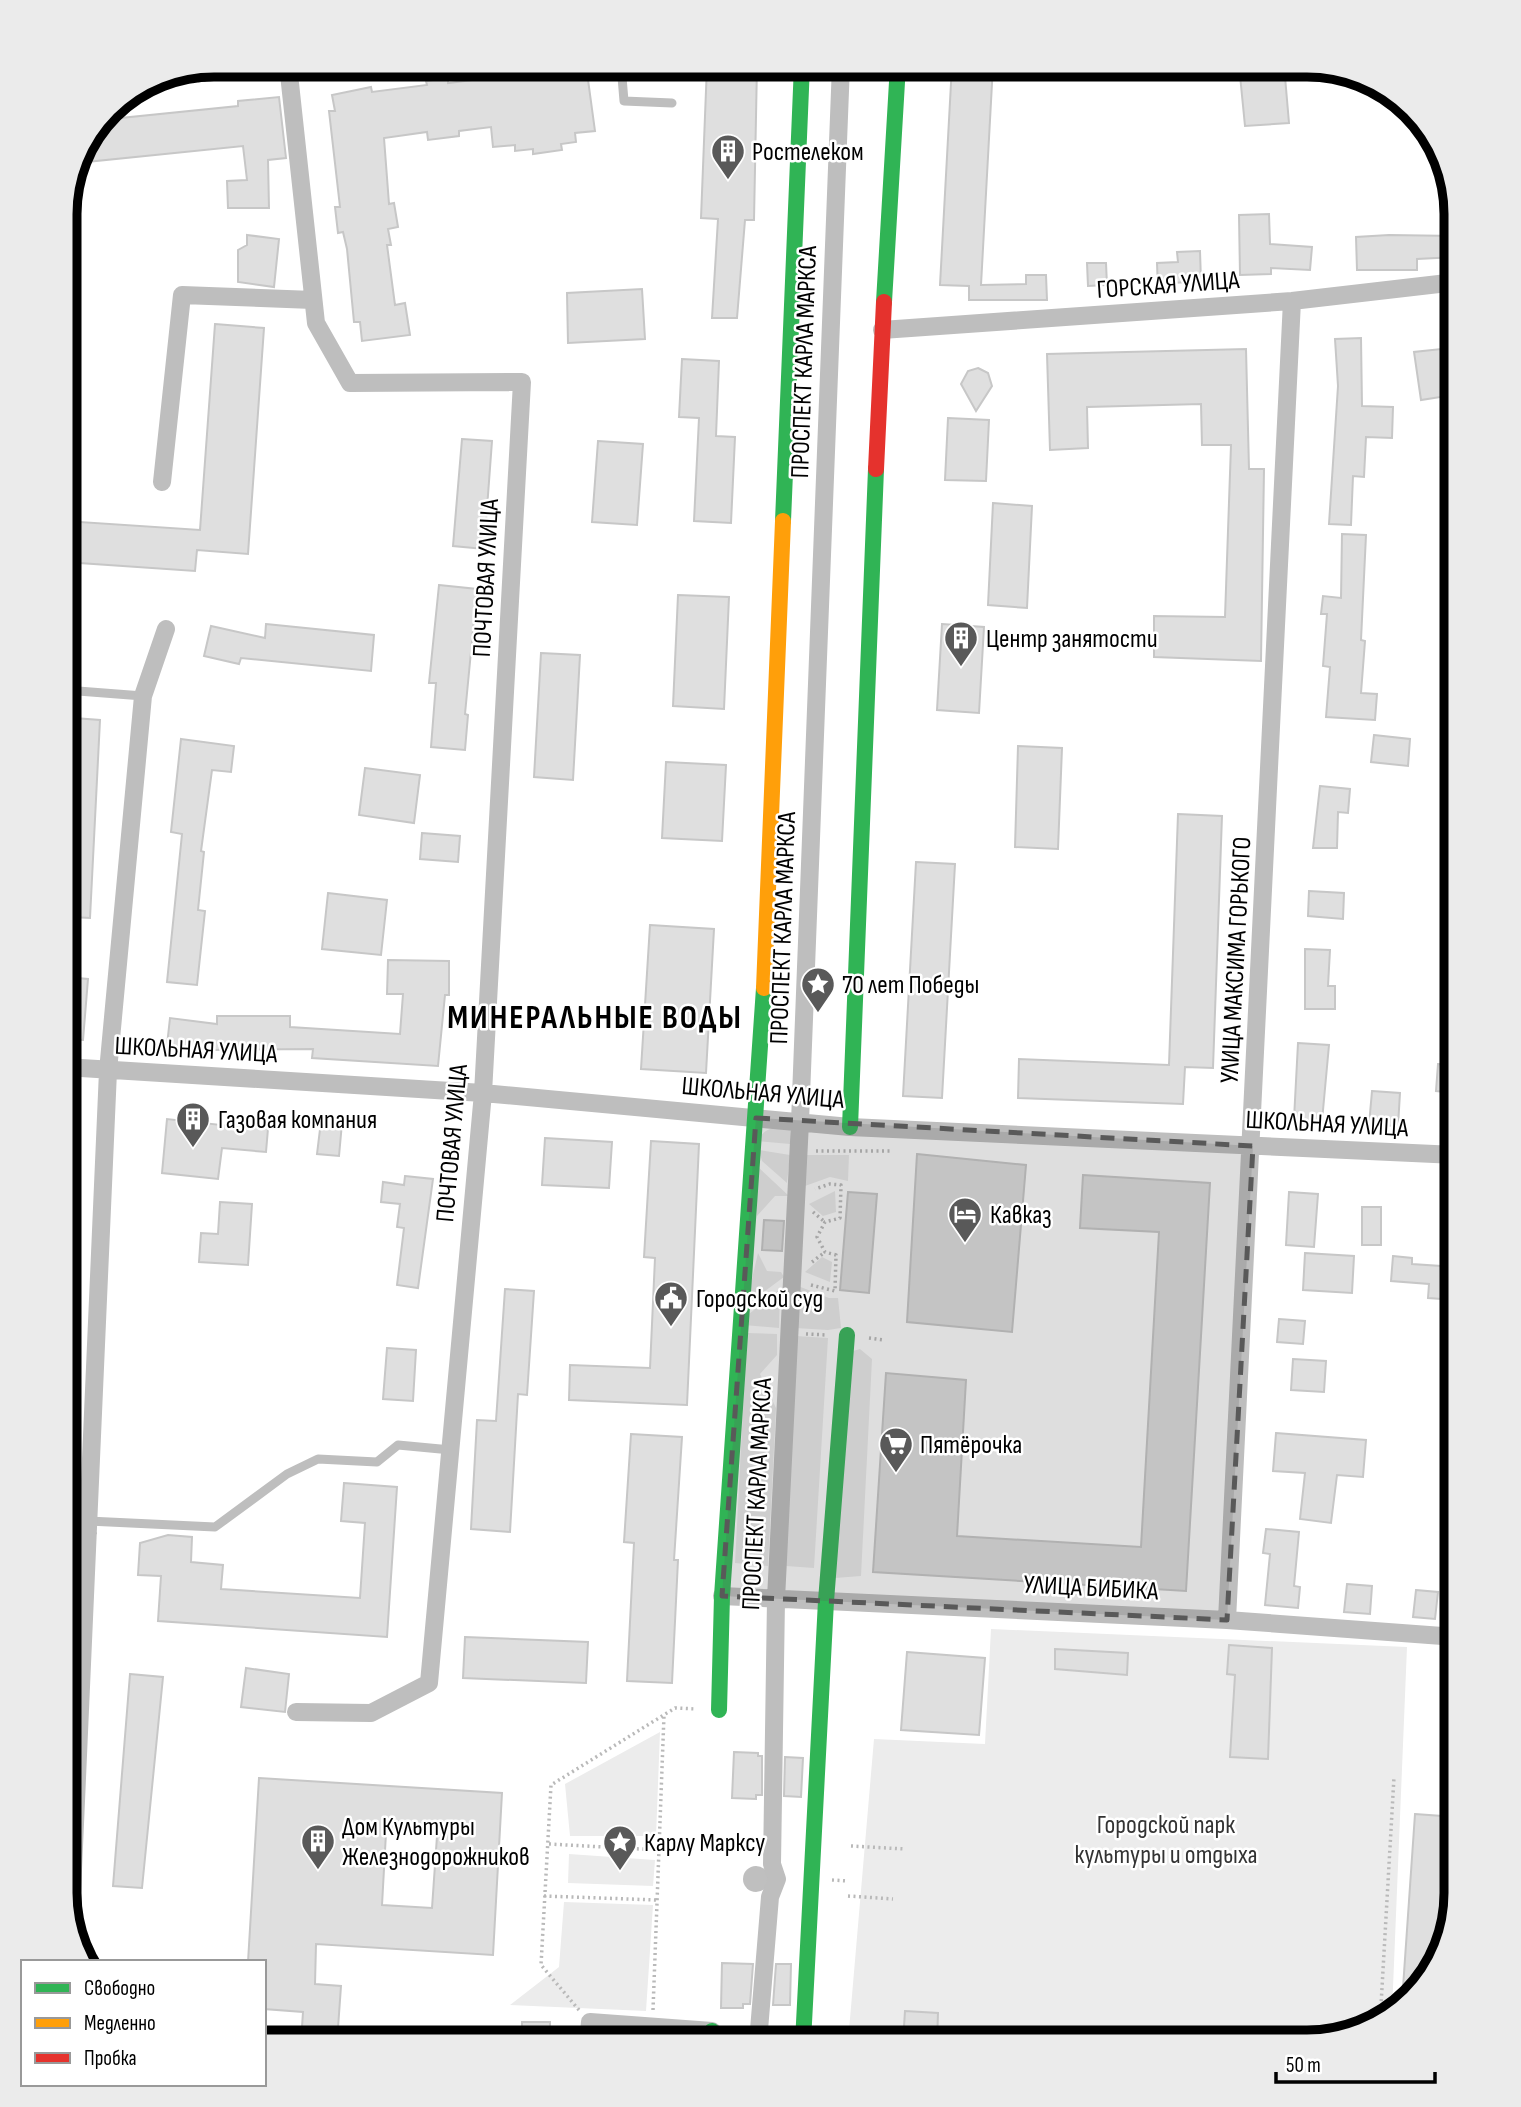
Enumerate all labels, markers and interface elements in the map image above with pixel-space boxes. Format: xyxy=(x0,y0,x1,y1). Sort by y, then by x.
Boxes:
building icon: Ростелеком xyxy=(709,132,747,181)
place label: Ростелеком xyxy=(752,137,864,168)
street label: ПРОСПЕКТ КАРЛА МАРКСА xyxy=(785,244,824,479)
street label: ГОРСКАЯ УЛИЦА xyxy=(1096,265,1241,306)
street label: ПОЧТОВАЯ УЛИЦА xyxy=(467,497,506,658)
building icon: Центр занятости xyxy=(942,619,980,668)
place label: Центр занятости xyxy=(986,624,1158,655)
street label: ПРОСПЕКТ КАРЛА МАРКСА xyxy=(764,810,803,1045)
street label: УЛИЦА МАКСИМА ГОРЬКОГО xyxy=(1215,836,1258,1084)
place icon: 70 лет Победы xyxy=(799,965,837,1014)
place label: 70 лет Победы xyxy=(842,970,979,1001)
district label: МИНЕРАЛЬНЫЕ ВОДЫ xyxy=(447,998,743,1038)
street label: ШКОЛЬНАЯ УЛИЦА xyxy=(114,1031,279,1070)
street label: ПОЧТОВАЯ УЛИЦА xyxy=(430,1062,475,1223)
street label: ШКОЛЬНАЯ УЛИЦА xyxy=(680,1071,846,1116)
building icon: Газовая компания xyxy=(174,1100,212,1149)
place label: Газовая компания xyxy=(218,1105,377,1136)
street label: ШКОЛЬНАЯ УЛИЦА xyxy=(1245,1105,1410,1144)
hotel icon: Кавказ xyxy=(946,1195,984,1244)
place label: Кавказ xyxy=(990,1200,1052,1231)
public building icon: Городской суд xyxy=(652,1279,690,1328)
place label: Городской суд xyxy=(696,1284,823,1315)
street label: ПРОСПЕКТ КАРЛА МАРКСА xyxy=(736,1376,779,1611)
supermarket icon: Пятёрочка xyxy=(877,1425,915,1474)
place label: Пятёрочка xyxy=(920,1430,1022,1461)
street label: УЛИЦА БИБИКА xyxy=(1023,1569,1160,1608)
park label: Городской парк культуры и отдыха xyxy=(1075,1810,1257,1871)
place label: Дом Культуры Железнодорожников xyxy=(342,1812,530,1873)
building icon: Дом Культуры Железнодорожников xyxy=(299,1822,337,1871)
place icon: Карлу Марксу xyxy=(601,1823,639,1872)
place label: Карлу Марксу xyxy=(644,1828,765,1859)
legend xyxy=(21,1960,266,2086)
text: Свободно xyxy=(84,1976,155,2001)
text: Медленно xyxy=(84,2011,156,2036)
scale bar xyxy=(1276,2040,1435,2084)
text: Пробка xyxy=(84,2046,137,2071)
text: 50 m xyxy=(1286,2053,1321,2078)

